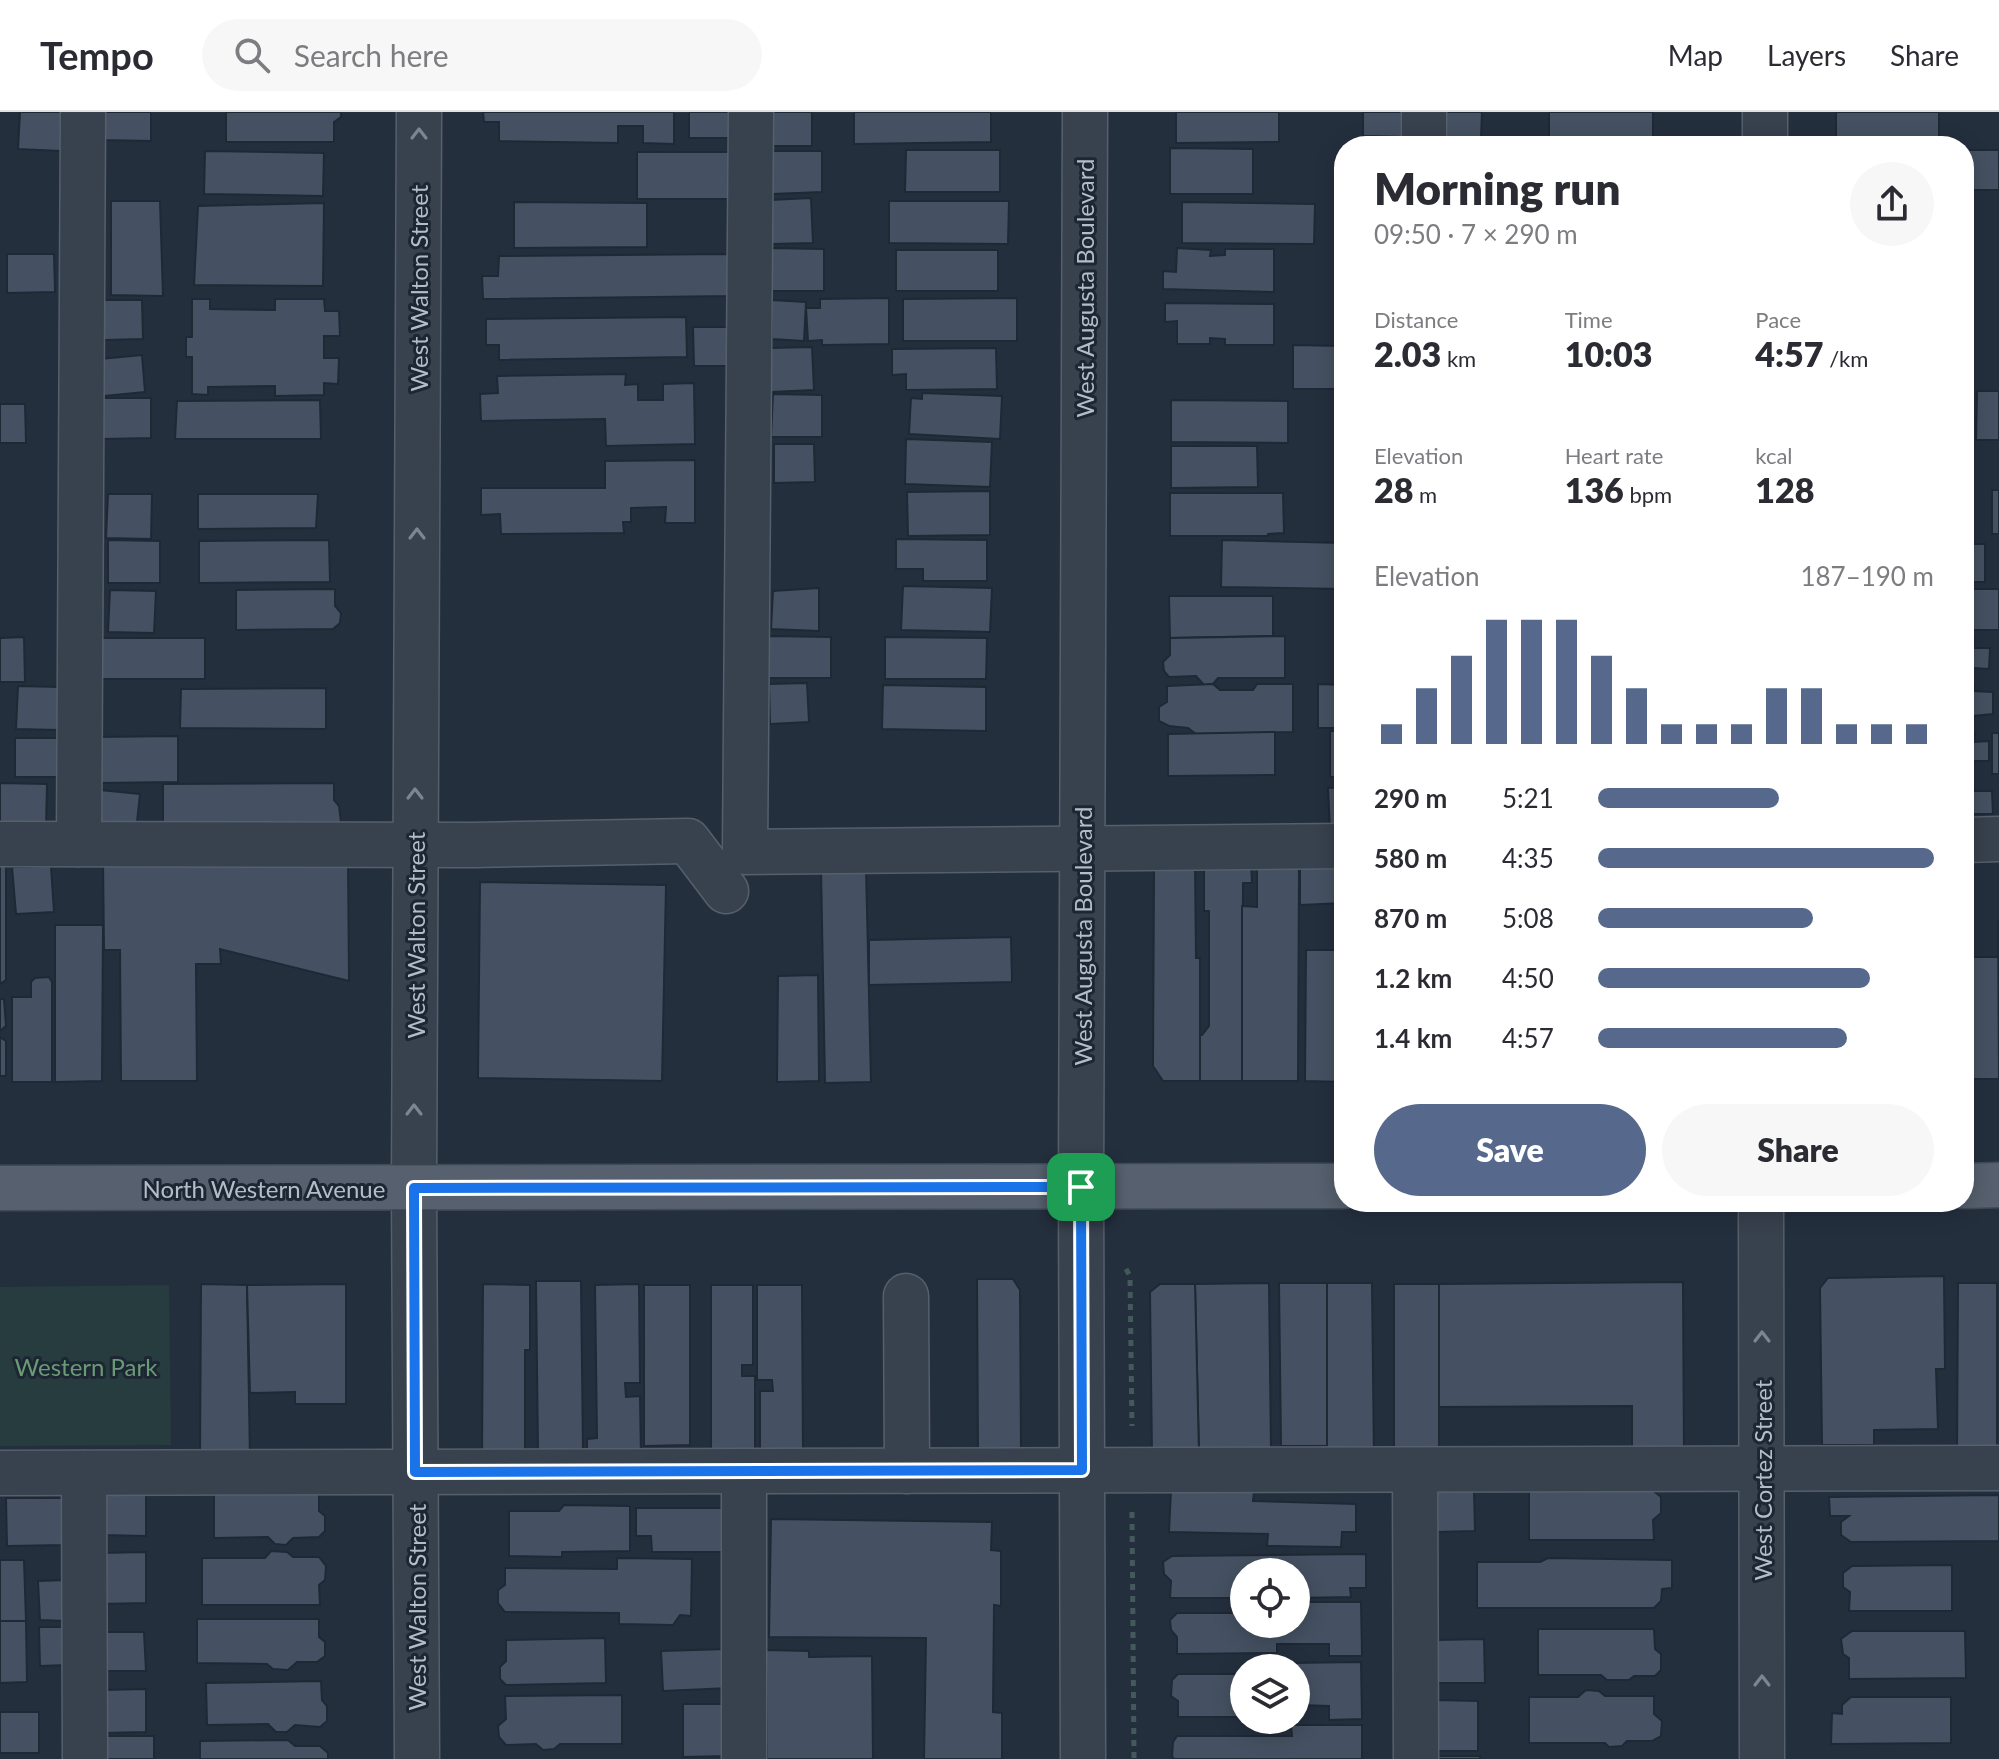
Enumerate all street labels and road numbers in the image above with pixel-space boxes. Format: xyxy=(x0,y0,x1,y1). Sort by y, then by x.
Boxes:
street label: West Augusta Boulevard xyxy=(1070,159,1099,417)
street label: West Walton Street xyxy=(404,184,433,391)
street label: West Augusta Boulevard xyxy=(1068,807,1097,1065)
street label: West Walton Street xyxy=(401,831,430,1038)
street label: North Western Avenue xyxy=(143,1174,385,1203)
street label: West Cortez Street xyxy=(1748,1379,1777,1580)
street label: West Walton Street xyxy=(402,1503,431,1710)

